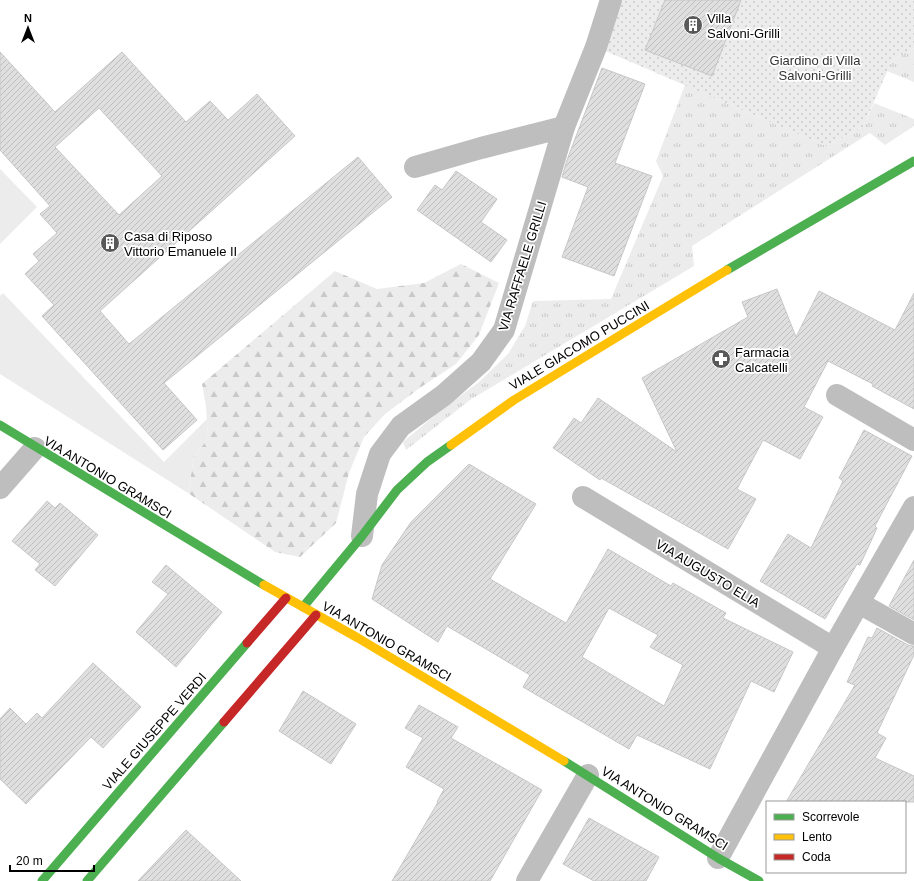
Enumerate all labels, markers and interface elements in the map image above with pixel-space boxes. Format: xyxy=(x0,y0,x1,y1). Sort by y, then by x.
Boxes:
north arrow xyxy=(8,8,48,48)
place label: Villa Salvoni-Grilli xyxy=(707,11,780,41)
text: N xyxy=(24,12,32,24)
building icon: Villa Salvoni-Grilli xyxy=(682,14,704,36)
park label: Giardino di Villa Salvoni-Grilli xyxy=(770,53,861,83)
street label: VIA RAFFAELE GRILLI xyxy=(496,199,549,333)
place label: Casa di Riposo Vittorio Emanuele II xyxy=(124,229,237,259)
building icon: Casa di Riposo Vittorio Emanuele II xyxy=(99,232,121,254)
street label: VIALE GIACOMO PUCCINI xyxy=(507,298,652,393)
place label: Farmacia Calcatelli xyxy=(735,345,790,375)
pharmacy icon: Farmacia Calcatelli xyxy=(710,348,732,370)
street label: VIA ANTONIO GRAMSCI xyxy=(41,433,174,522)
street label: VIA AUGUSTO ELIA xyxy=(653,536,763,611)
street label: VIA ANTONIO GRAMSCI xyxy=(320,598,454,685)
street label: VIALE GIUSEPPE VERDI xyxy=(99,670,209,793)
street label: VIA ANTONIO GRAMSCI xyxy=(599,763,731,854)
legend xyxy=(766,801,906,873)
text: Scorrevole xyxy=(802,810,860,824)
text: Lento xyxy=(802,830,832,844)
scale bar xyxy=(10,847,94,873)
text: Coda xyxy=(802,850,831,864)
text: 20 m xyxy=(16,854,43,868)

